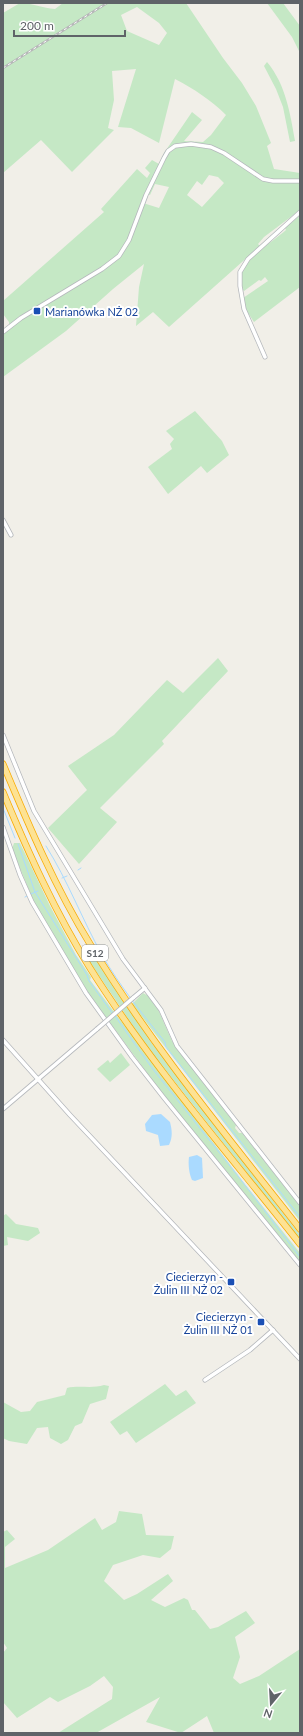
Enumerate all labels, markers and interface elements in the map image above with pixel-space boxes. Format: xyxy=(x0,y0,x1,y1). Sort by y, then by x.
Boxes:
scale bar xyxy=(14,12,125,38)
text: 200 m xyxy=(20,18,54,33)
place label: Marianówka NŻ 02 xyxy=(45,305,138,318)
marker: Marianówka NŻ 02 xyxy=(32,306,42,316)
road number: S12 xyxy=(82,945,108,961)
place label: Ciecierzyn - Żulin III NŻ 02 xyxy=(154,1270,223,1296)
marker: Ciecierzyn - Żulin III NŻ 02 xyxy=(226,1277,236,1287)
place label: Ciecierzyn - Żulin III NŻ 01 xyxy=(184,1310,253,1336)
marker: Ciecierzyn - Żulin III NŻ 01 xyxy=(256,1317,266,1327)
north arrow xyxy=(251,1684,291,1724)
text: N xyxy=(262,1706,274,1721)

